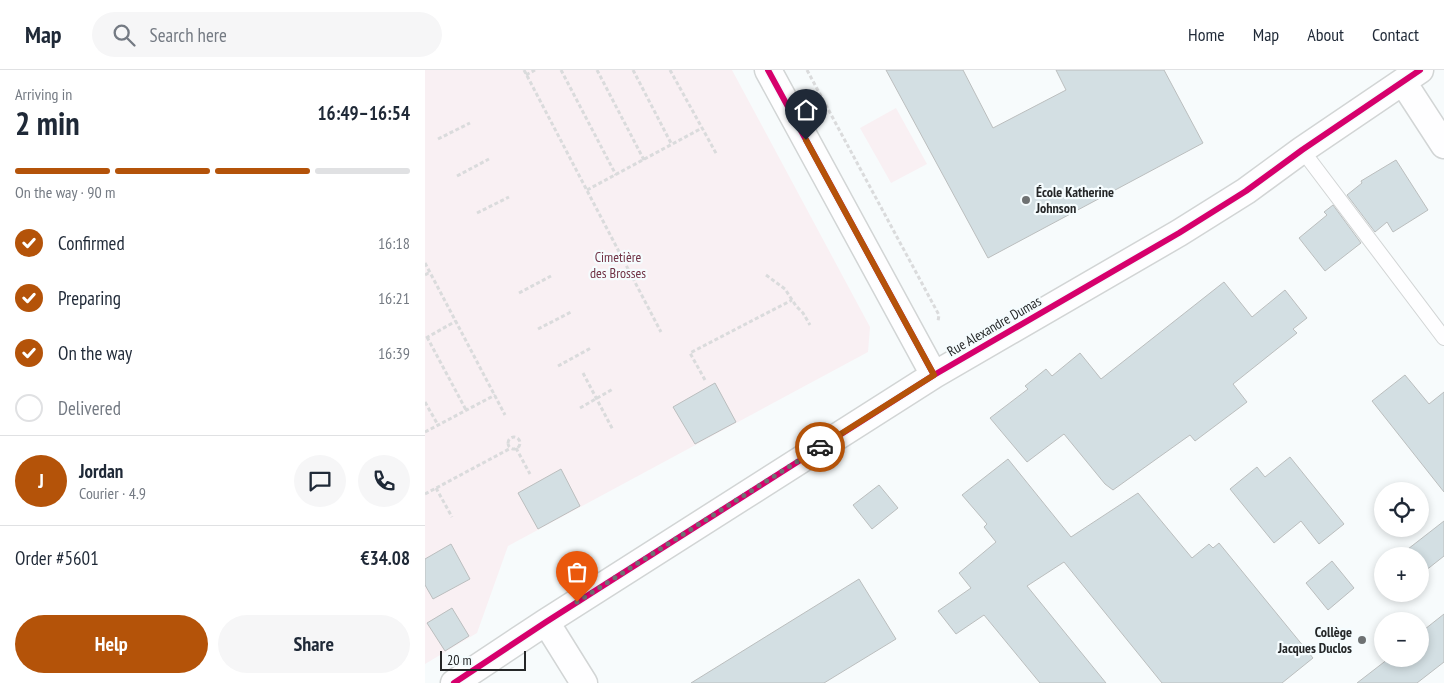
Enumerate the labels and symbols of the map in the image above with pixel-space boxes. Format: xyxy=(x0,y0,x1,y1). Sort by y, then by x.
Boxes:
pin xyxy=(785,89,827,140)
place label: École Katherine Johnson xyxy=(1035,183,1114,217)
marker: École Katherine Johnson xyxy=(1020,194,1032,206)
park label: Cimetière des Brosses xyxy=(590,248,646,282)
street label: Rue Alexandre Dumas xyxy=(944,292,1044,360)
courier xyxy=(795,422,845,472)
pin xyxy=(556,551,598,602)
place label: Collège Jacques Duclos xyxy=(1277,623,1352,657)
marker: Collège Jacques Duclos xyxy=(1356,634,1368,646)
scale bar xyxy=(440,648,526,671)

